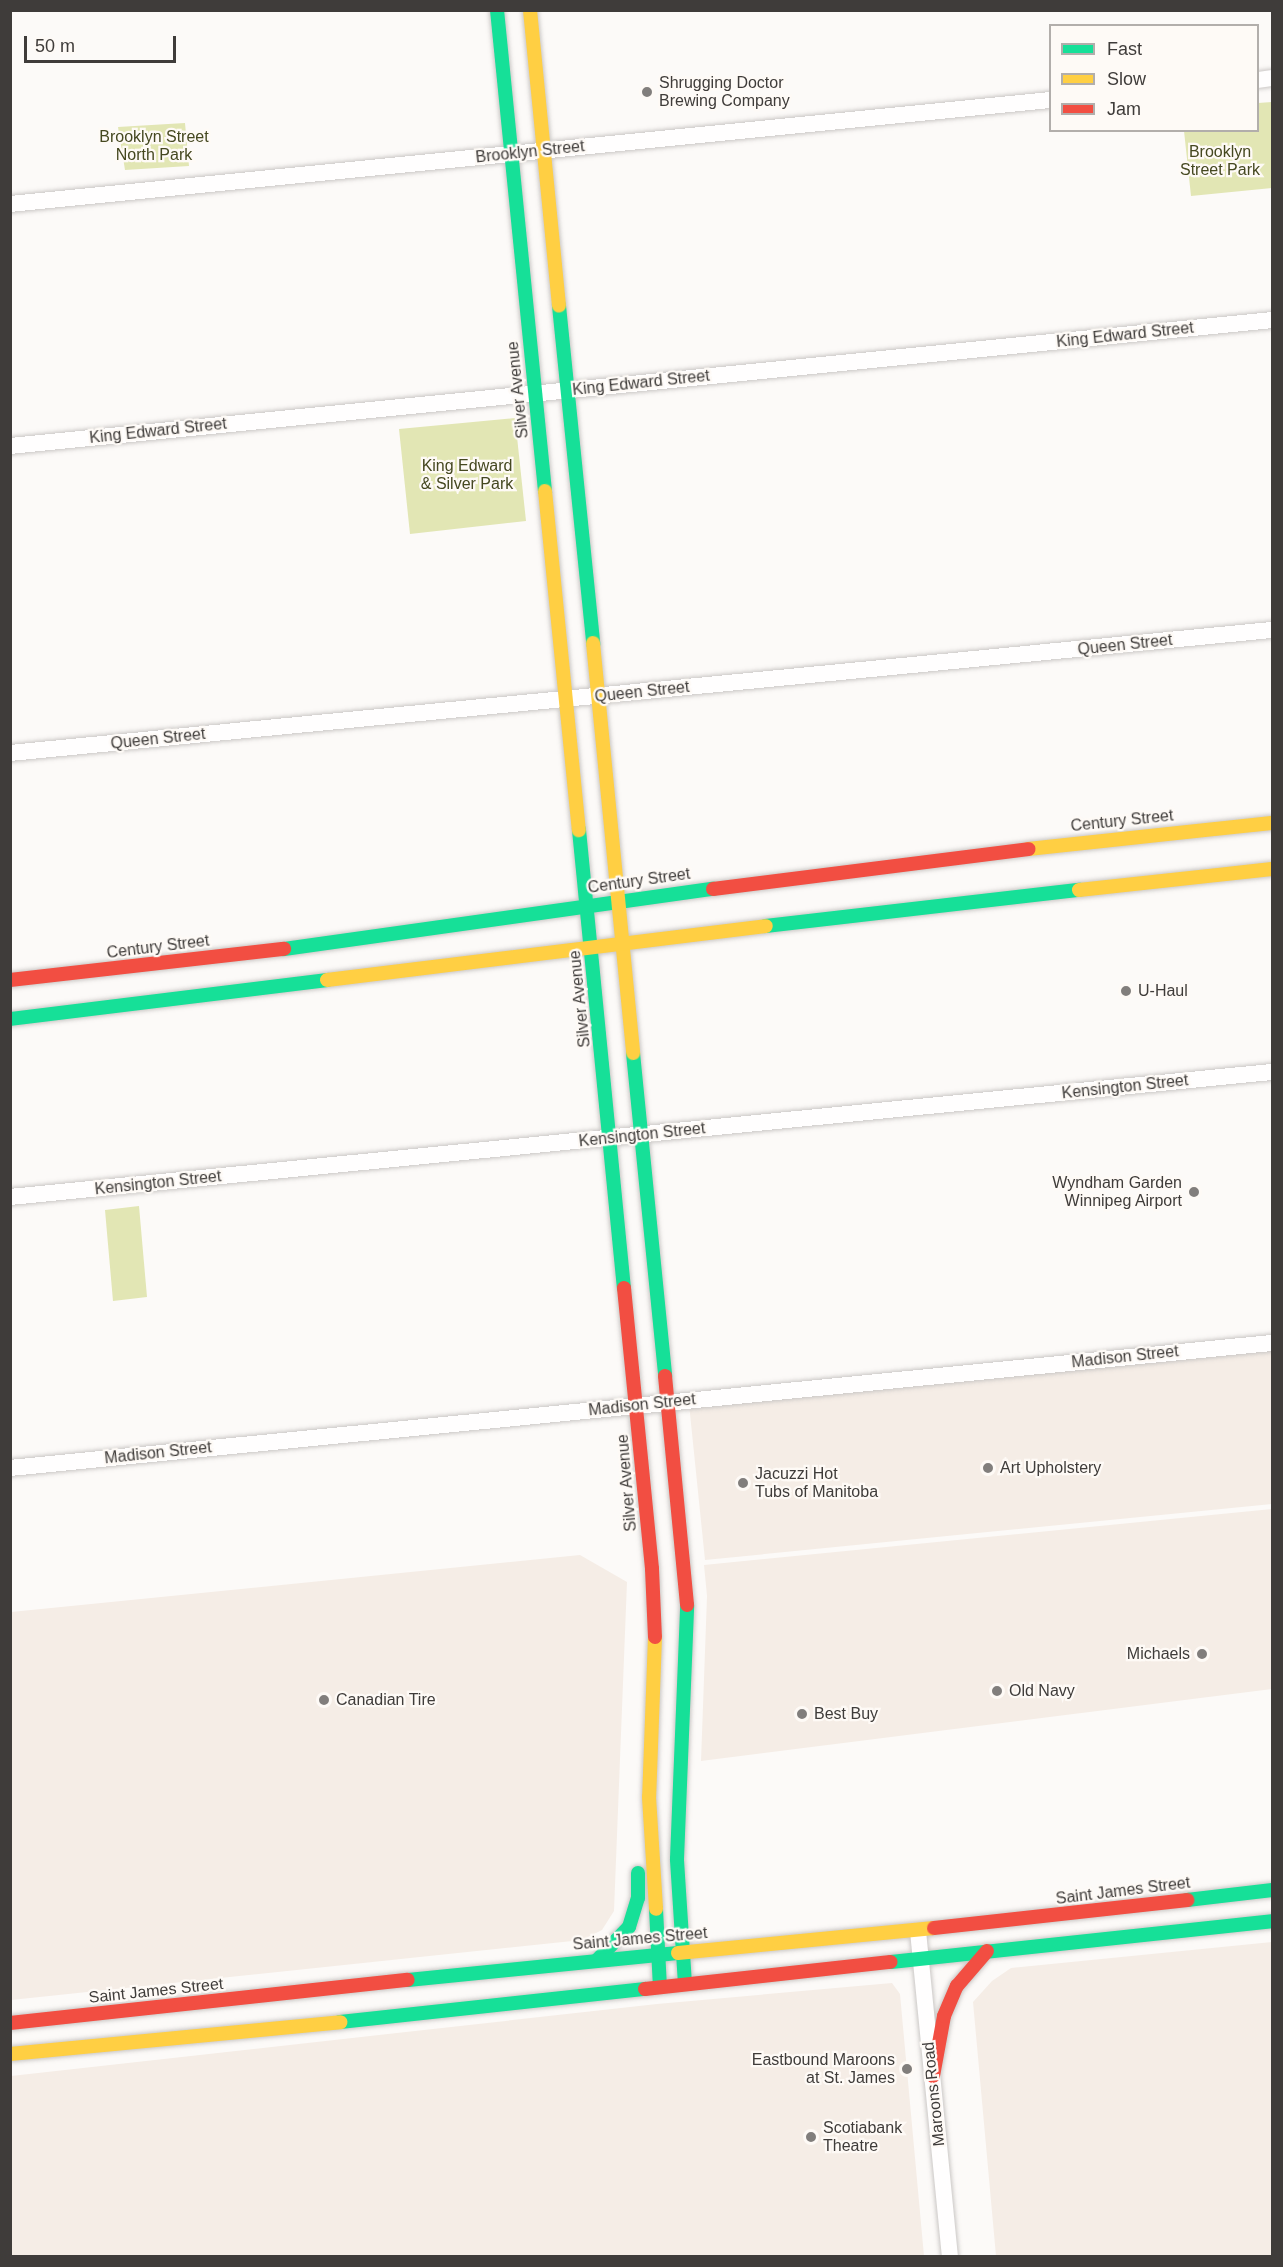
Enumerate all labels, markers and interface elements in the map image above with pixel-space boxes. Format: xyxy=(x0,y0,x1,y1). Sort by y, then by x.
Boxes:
scale bar xyxy=(27,24,178,62)
legend xyxy=(1049,24,1259,132)
text: 50 m xyxy=(35,36,75,56)
text: Fast xyxy=(1107,39,1142,59)
text: Slow xyxy=(1107,69,1146,89)
place label: Shrugging Doctor Brewing Company xyxy=(659,73,790,111)
marker: Shrugging Doctor Brewing Company xyxy=(640,85,654,99)
text: Jam xyxy=(1107,99,1141,119)
park label: Brooklyn Street North Park xyxy=(99,127,209,165)
street label: Brooklyn Street xyxy=(475,137,585,167)
park label: Brooklyn Street Park xyxy=(1180,142,1260,180)
street label: King Edward Street xyxy=(1055,318,1195,352)
street label: Silver Avenue xyxy=(503,340,533,440)
street label: King Edward Street xyxy=(571,366,711,400)
street label: King Edward Street xyxy=(88,414,228,448)
park label: King Edward & Silver Park xyxy=(421,456,513,494)
street label: Queen Street xyxy=(1077,630,1173,660)
street label: Queen Street xyxy=(594,677,690,707)
street label: Queen Street xyxy=(110,724,206,754)
street label: Century Street xyxy=(1070,806,1174,836)
street label: Century Street xyxy=(587,864,691,898)
street label: Century Street xyxy=(106,931,210,963)
street label: Silver Avenue xyxy=(565,949,595,1049)
place label: U-Haul xyxy=(1138,981,1188,1001)
marker: U-Haul xyxy=(1119,984,1133,998)
street label: Kensington Street xyxy=(1061,1071,1189,1103)
street label: Kensington Street xyxy=(578,1119,706,1151)
street label: Kensington Street xyxy=(94,1167,222,1199)
place label: Wyndham Garden Winnipeg Airport xyxy=(1052,1173,1182,1211)
marker: Wyndham Garden Winnipeg Airport xyxy=(1187,1185,1201,1199)
street label: Madison Street xyxy=(1070,1342,1180,1372)
street label: Madison Street xyxy=(587,1390,697,1420)
street label: Silver Avenue xyxy=(613,1433,641,1533)
street label: Madison Street xyxy=(103,1438,213,1468)
place label: Art Upholstery xyxy=(1000,1458,1101,1478)
marker: Art Upholstery xyxy=(981,1461,995,1475)
place label: Jacuzzi Hot Tubs of Manitoba xyxy=(755,1464,878,1502)
marker: Jacuzzi Hot Tubs of Manitoba xyxy=(736,1476,750,1490)
place label: Michaels xyxy=(1127,1644,1190,1664)
marker: Michaels xyxy=(1195,1647,1209,1661)
place label: Old Navy xyxy=(1009,1681,1075,1701)
marker: Old Navy xyxy=(990,1684,1004,1698)
place label: Canadian Tire xyxy=(336,1690,436,1710)
marker: Canadian Tire xyxy=(317,1693,331,1707)
place label: Best Buy xyxy=(814,1704,878,1724)
marker: Best Buy xyxy=(795,1707,809,1721)
street label: Saint James Street xyxy=(1055,1873,1191,1909)
street label: Saint James Street xyxy=(572,1924,708,1954)
street label: Saint James Street xyxy=(88,1974,224,2008)
street label: Maroons Road xyxy=(919,2041,949,2147)
place label: Eastbound Maroons at St. James xyxy=(752,2050,895,2088)
marker: Eastbound Maroons at St. James xyxy=(900,2062,914,2076)
place label: Scotiabank Theatre xyxy=(823,2118,902,2156)
marker: Scotiabank Theatre xyxy=(804,2130,818,2144)

